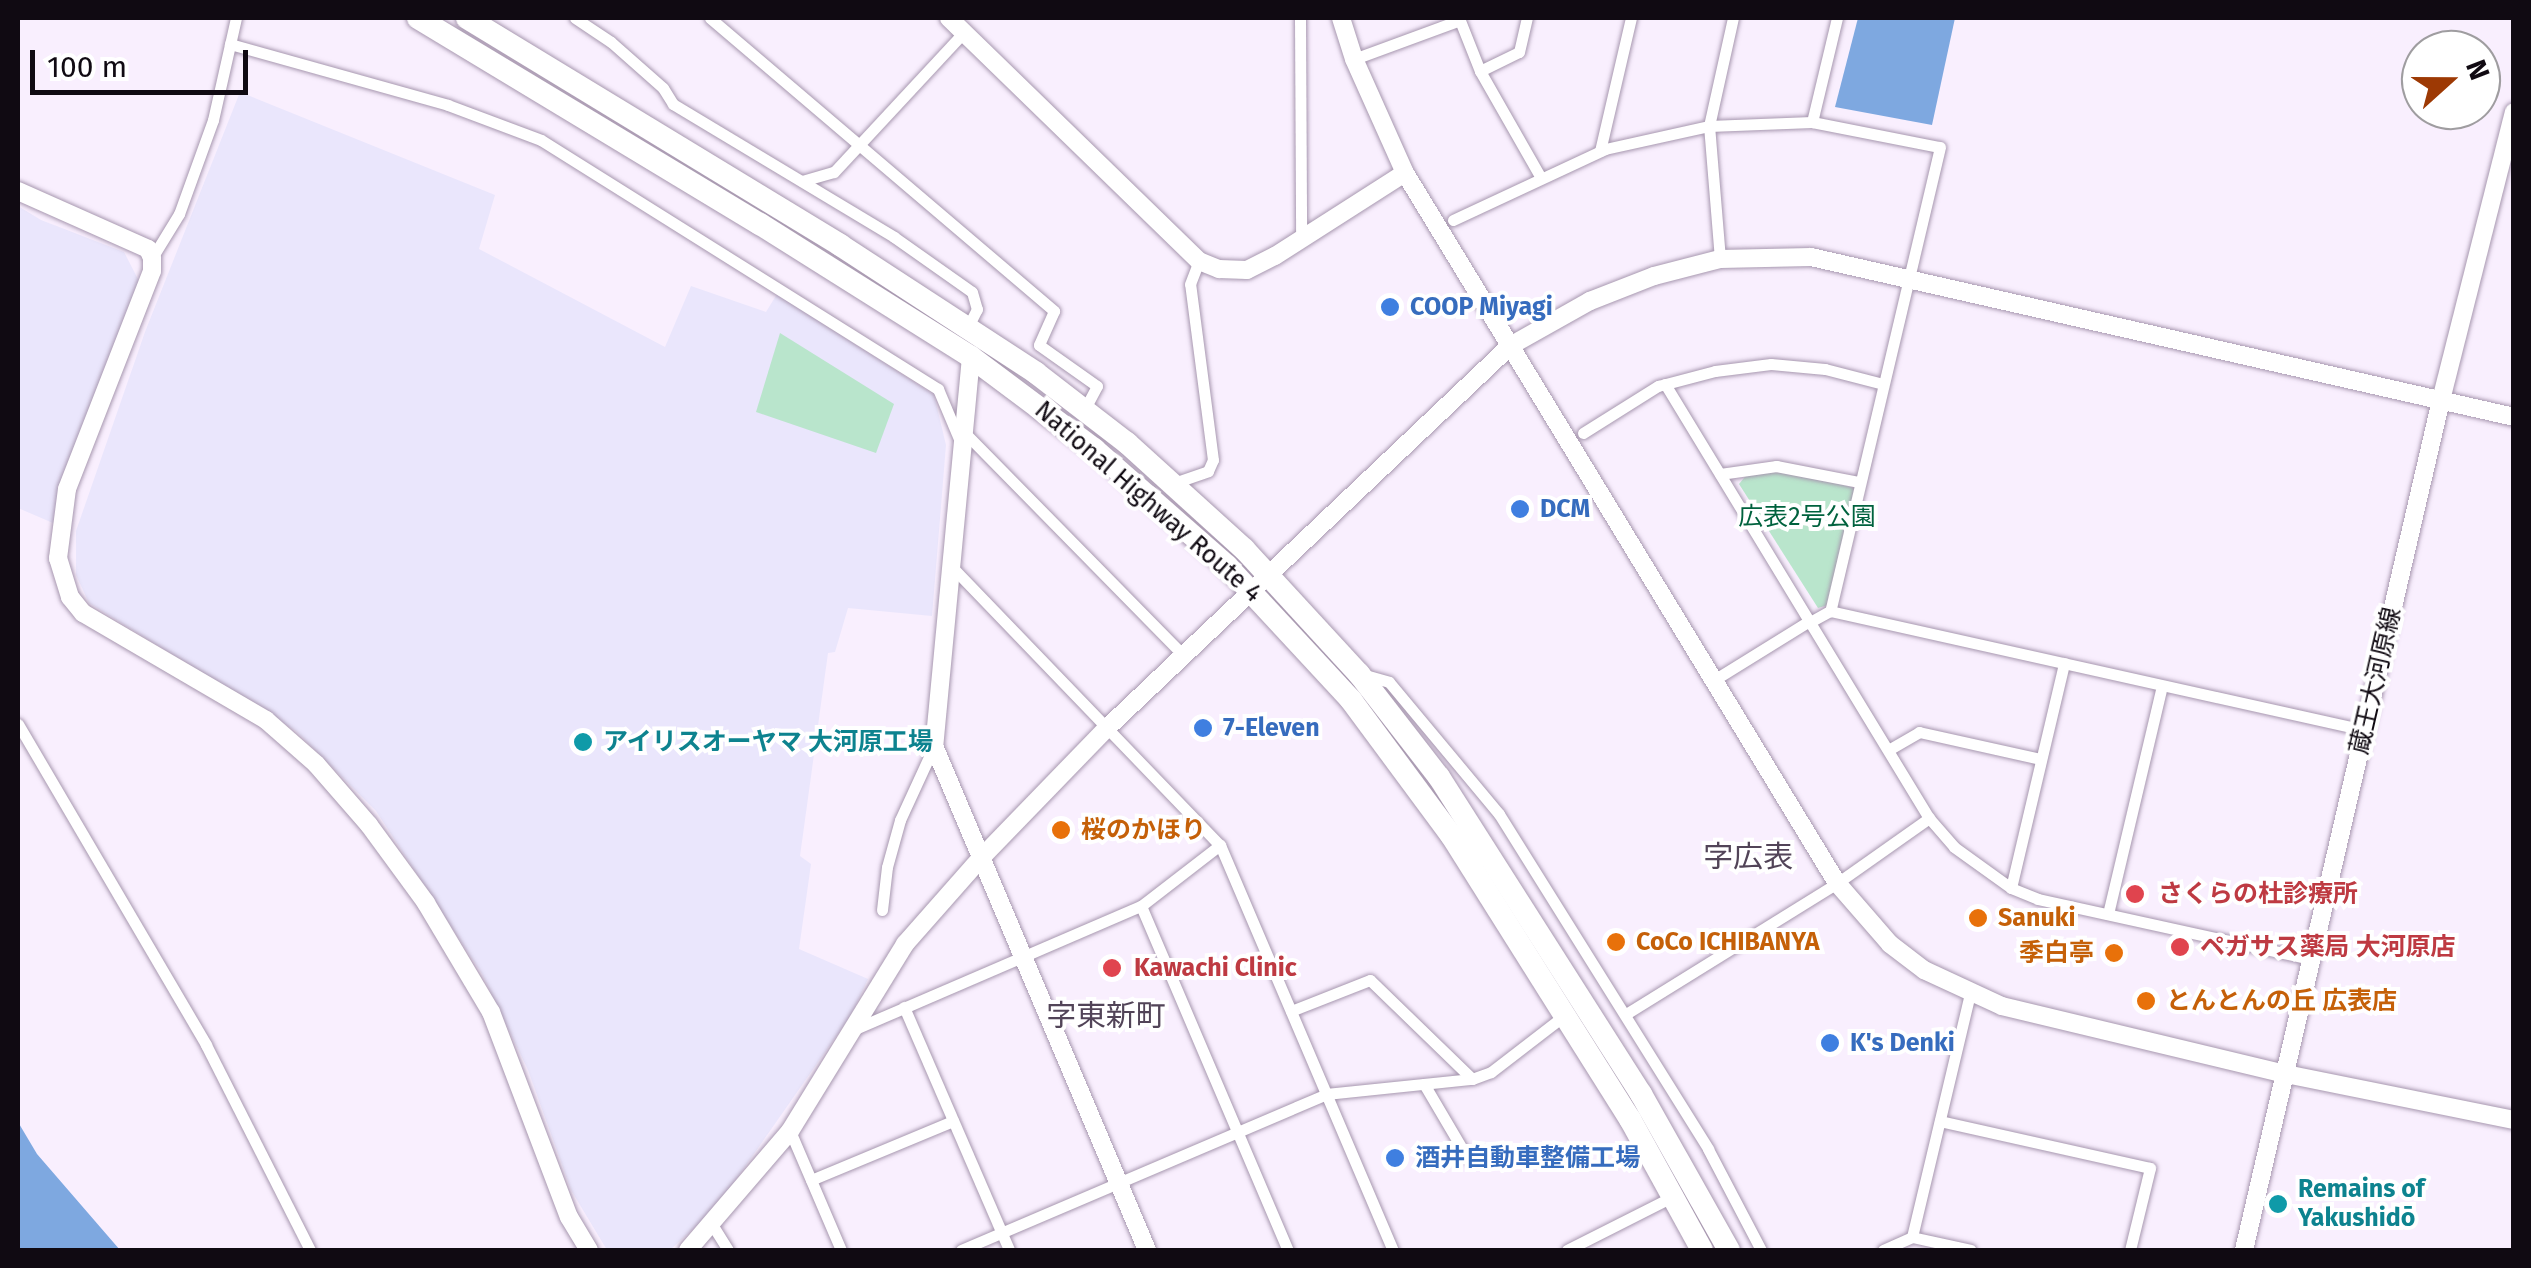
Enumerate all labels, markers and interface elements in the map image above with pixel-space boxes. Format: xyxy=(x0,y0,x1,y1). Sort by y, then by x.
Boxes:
scale bar xyxy=(35,30,252,92)
north arrow xyxy=(2401,30,2501,130)
text: 100 m xyxy=(47,49,127,85)
text: N xyxy=(2459,55,2496,84)
place label: COOP Miyagi xyxy=(1410,292,1553,322)
marker: COOP Miyagi xyxy=(1379,296,1401,318)
street label: National Highway Route 4 xyxy=(1028,395,1268,609)
place label: DCM xyxy=(1540,494,1590,524)
marker: DCM xyxy=(1509,498,1531,520)
park label: 広表2号公園 xyxy=(1738,502,1876,532)
street label: 蔵王大河原線 xyxy=(2345,605,2407,757)
place label: 7-Eleven xyxy=(1223,713,1320,743)
marker: 7-Eleven xyxy=(1192,717,1214,739)
place label: アイリスオーヤマ 大河原工場 xyxy=(603,727,934,757)
marker: アイリスオーヤマ 大河原工場 xyxy=(572,731,594,753)
place label: 桜のかほり xyxy=(1081,815,1206,845)
marker: 桜のかほり xyxy=(1050,819,1072,841)
district label: 字広表 xyxy=(1703,839,1793,875)
place label: さくらの杜診療所 xyxy=(2158,879,2358,909)
marker: さくらの杜診療所 xyxy=(2122,881,2148,907)
place label: Sanuki xyxy=(1998,903,2076,933)
marker: Sanuki xyxy=(1967,907,1989,929)
place label: CoCo ICHIBANYA xyxy=(1636,927,1819,957)
marker: CoCo ICHIBANYA xyxy=(1605,931,1627,953)
place label: ペガサス薬局 大河原店 xyxy=(2200,932,2456,962)
marker: ペガサス薬局 大河原店 xyxy=(2169,936,2191,958)
place label: 季白亭 xyxy=(2019,938,2094,968)
marker: 季白亭 xyxy=(2103,942,2125,964)
place label: Kawachi Clinic xyxy=(1134,953,1297,983)
marker: Kawachi Clinic xyxy=(1099,955,1125,981)
place label: とんとんの丘 広表店 xyxy=(2166,986,2397,1016)
marker: とんとんの丘 広表店 xyxy=(2135,990,2157,1012)
district label: 字東新町 xyxy=(1046,998,1166,1034)
place label: K's Denki xyxy=(1850,1028,1955,1058)
marker: K's Denki xyxy=(1819,1032,1841,1054)
place label: 酒井自動車整備工場 xyxy=(1415,1143,1640,1173)
marker: 酒井自動車整備工場 xyxy=(1384,1147,1406,1169)
place label: Remains of Yakushidō xyxy=(2298,1175,2425,1234)
marker: Remains of Yakushidō xyxy=(2267,1193,2289,1215)

